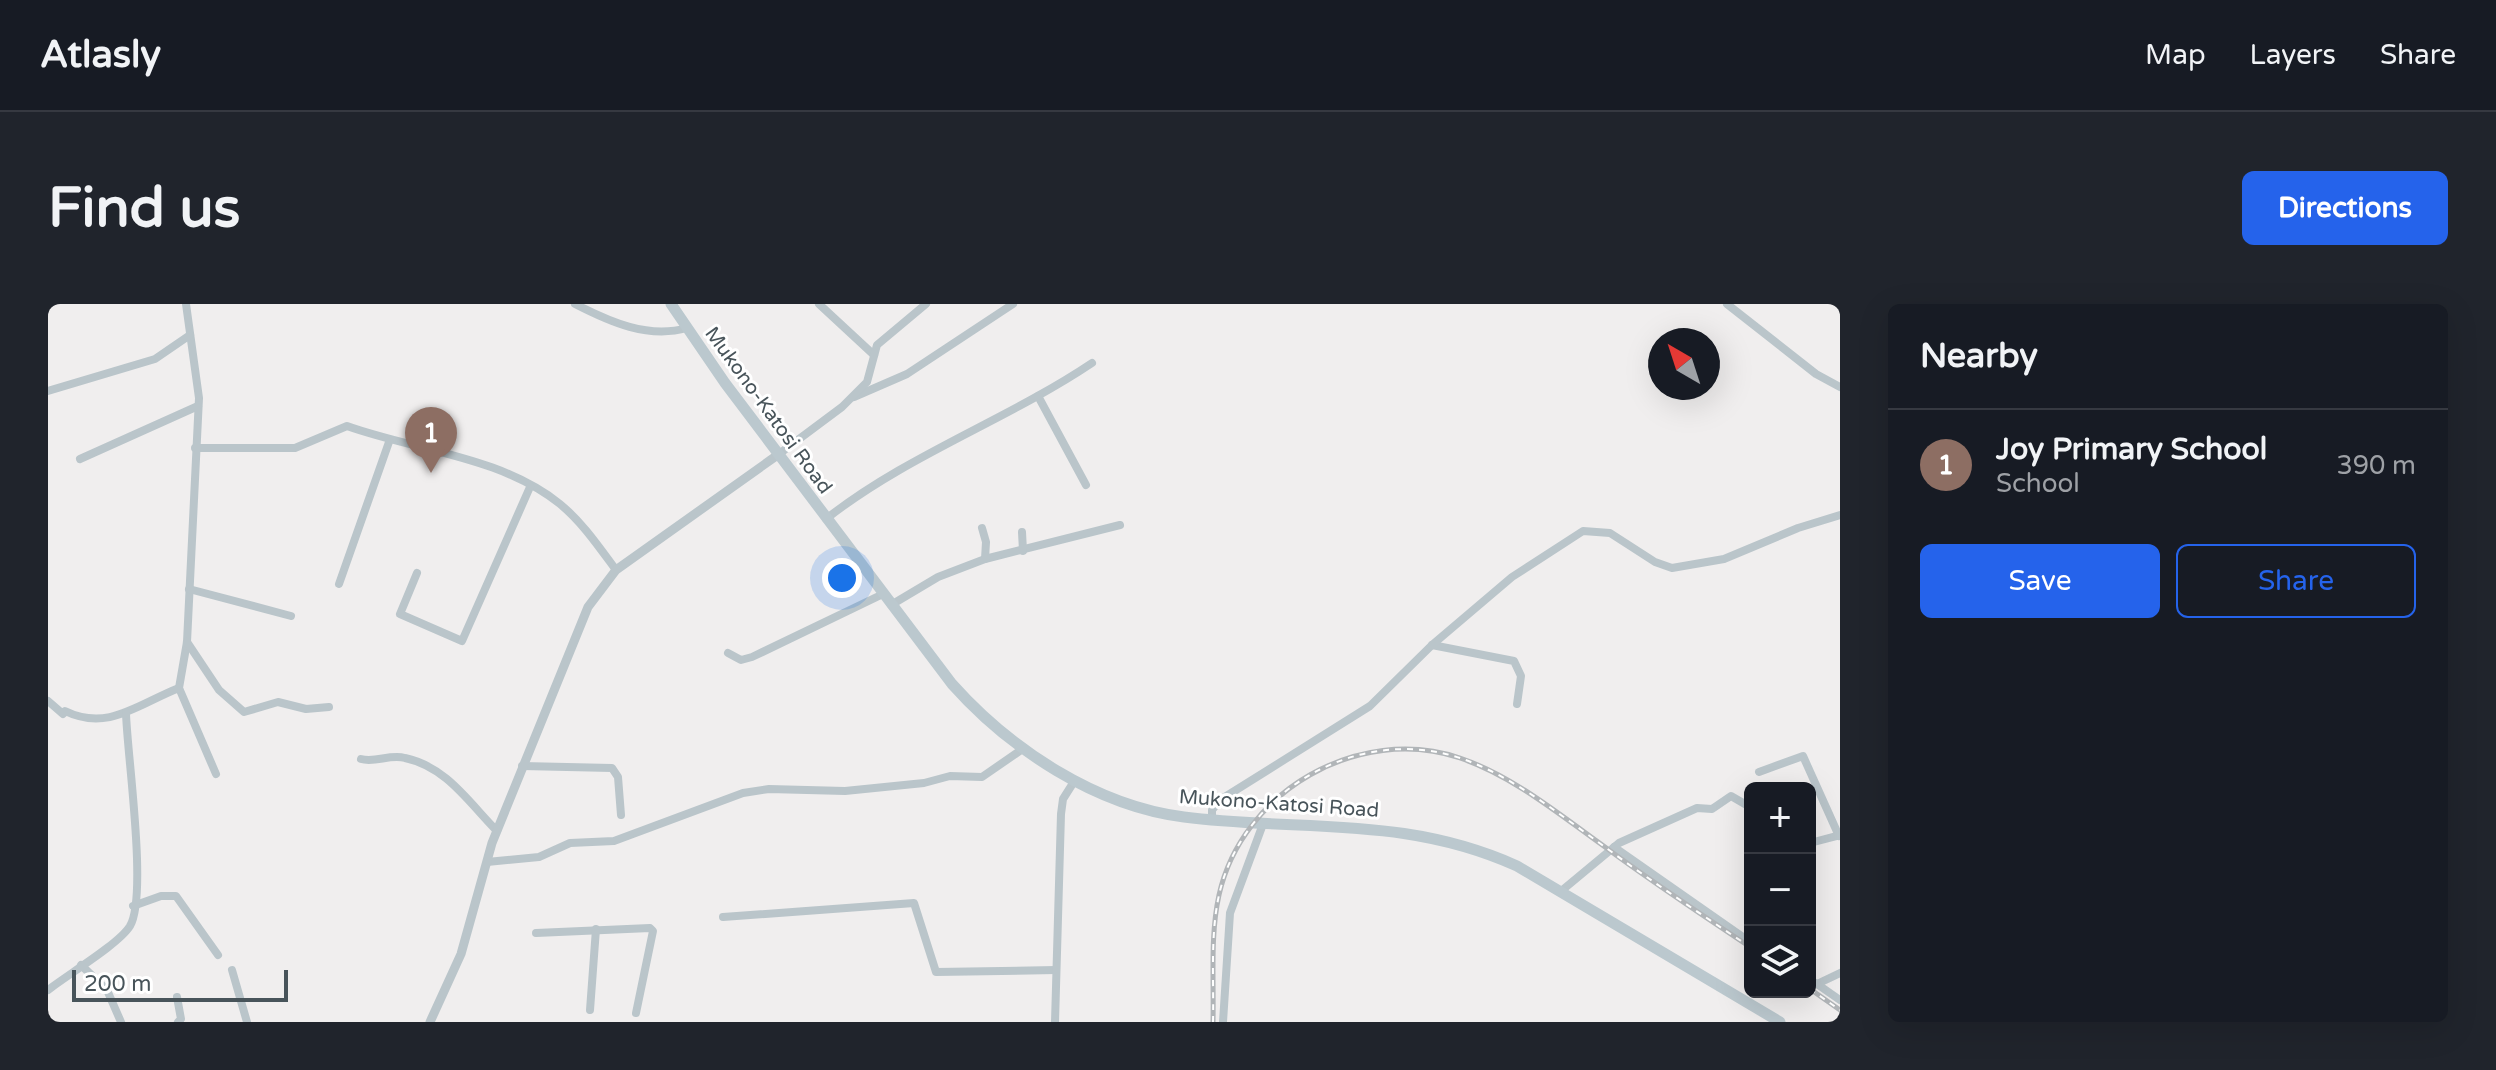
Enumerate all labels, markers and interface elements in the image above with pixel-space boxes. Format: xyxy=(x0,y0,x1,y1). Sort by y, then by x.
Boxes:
text: Atlasly xyxy=(40,32,161,78)
text: Map xyxy=(2145,38,2206,72)
text: Layers xyxy=(2250,38,2336,72)
text: Share xyxy=(2380,38,2456,72)
button: Directions xyxy=(2242,171,2448,245)
text: Find us xyxy=(48,175,240,242)
street label: Mukono-Katosi Road xyxy=(699,322,837,499)
north arrow xyxy=(1648,328,1720,400)
text: Nearby xyxy=(1920,336,2038,377)
pin: 1 xyxy=(405,407,457,473)
text: Joy Primary School xyxy=(1996,431,2267,468)
text: 1 xyxy=(1938,450,1954,481)
text: 390 m xyxy=(2336,450,2416,481)
text: School xyxy=(1996,468,2080,499)
button: Save xyxy=(1920,544,2160,618)
button: Share xyxy=(2176,544,2416,618)
your location xyxy=(822,558,862,598)
map controls xyxy=(1744,782,1816,998)
button: + xyxy=(1744,782,1816,854)
street label: Mukono-Katosi Road xyxy=(1178,785,1380,823)
button: − xyxy=(1744,854,1816,926)
button: layers xyxy=(1744,926,1816,998)
scale bar xyxy=(72,966,288,1002)
text: 200 m xyxy=(84,971,151,997)

